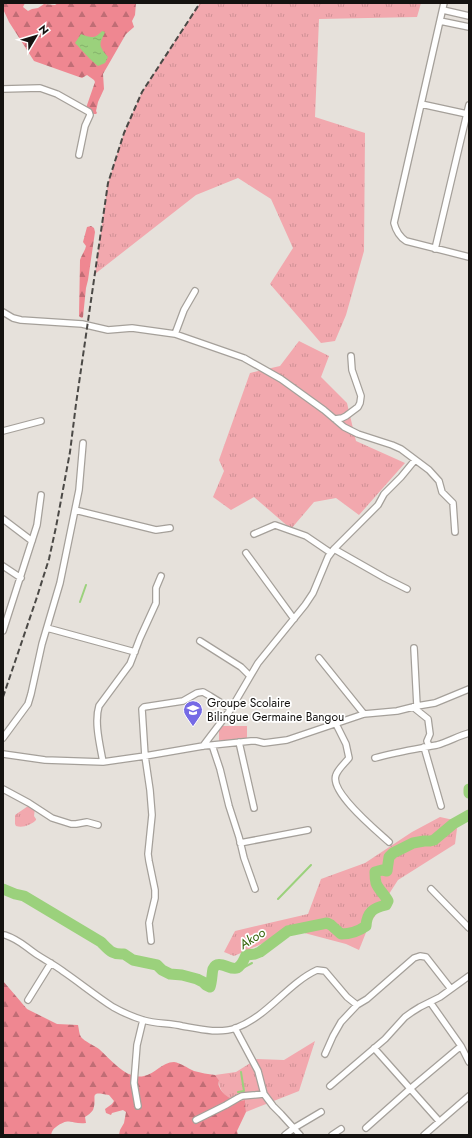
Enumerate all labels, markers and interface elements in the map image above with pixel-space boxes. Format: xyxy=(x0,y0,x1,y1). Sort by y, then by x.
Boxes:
north arrow xyxy=(16,16,56,56)
text: N xyxy=(35,21,53,38)
place label: Groupe Scolaire Bilingue Germaine Bangou xyxy=(207,694,344,726)
school or university icon: Groupe Scolaire Bilingue Germaine Bangou xyxy=(182,699,204,727)
water label: Akoo xyxy=(235,923,269,954)

